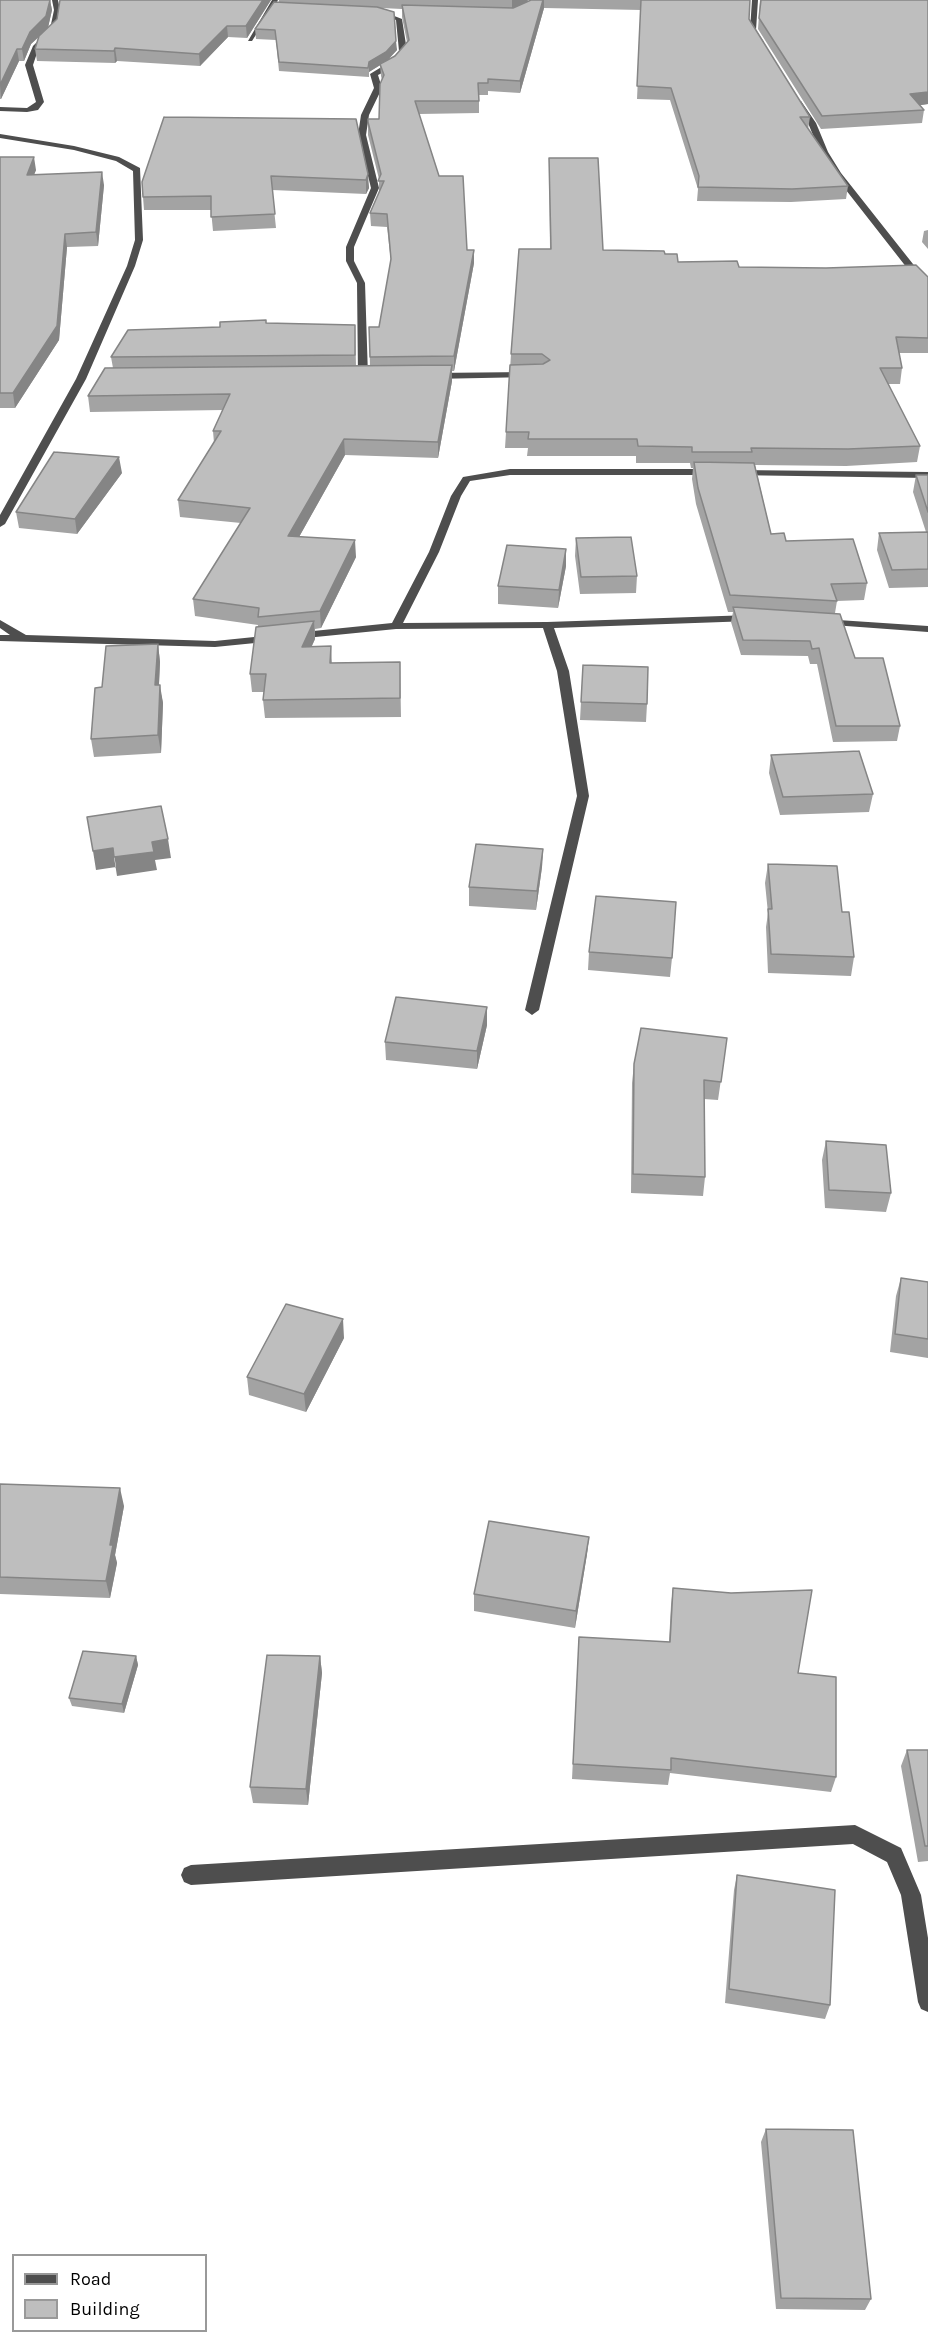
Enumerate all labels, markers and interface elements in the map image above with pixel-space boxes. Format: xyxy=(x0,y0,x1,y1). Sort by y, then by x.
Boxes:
legend xyxy=(12,2254,207,2332)
text: Road xyxy=(70,2268,111,2290)
text: Building xyxy=(70,2298,140,2320)

